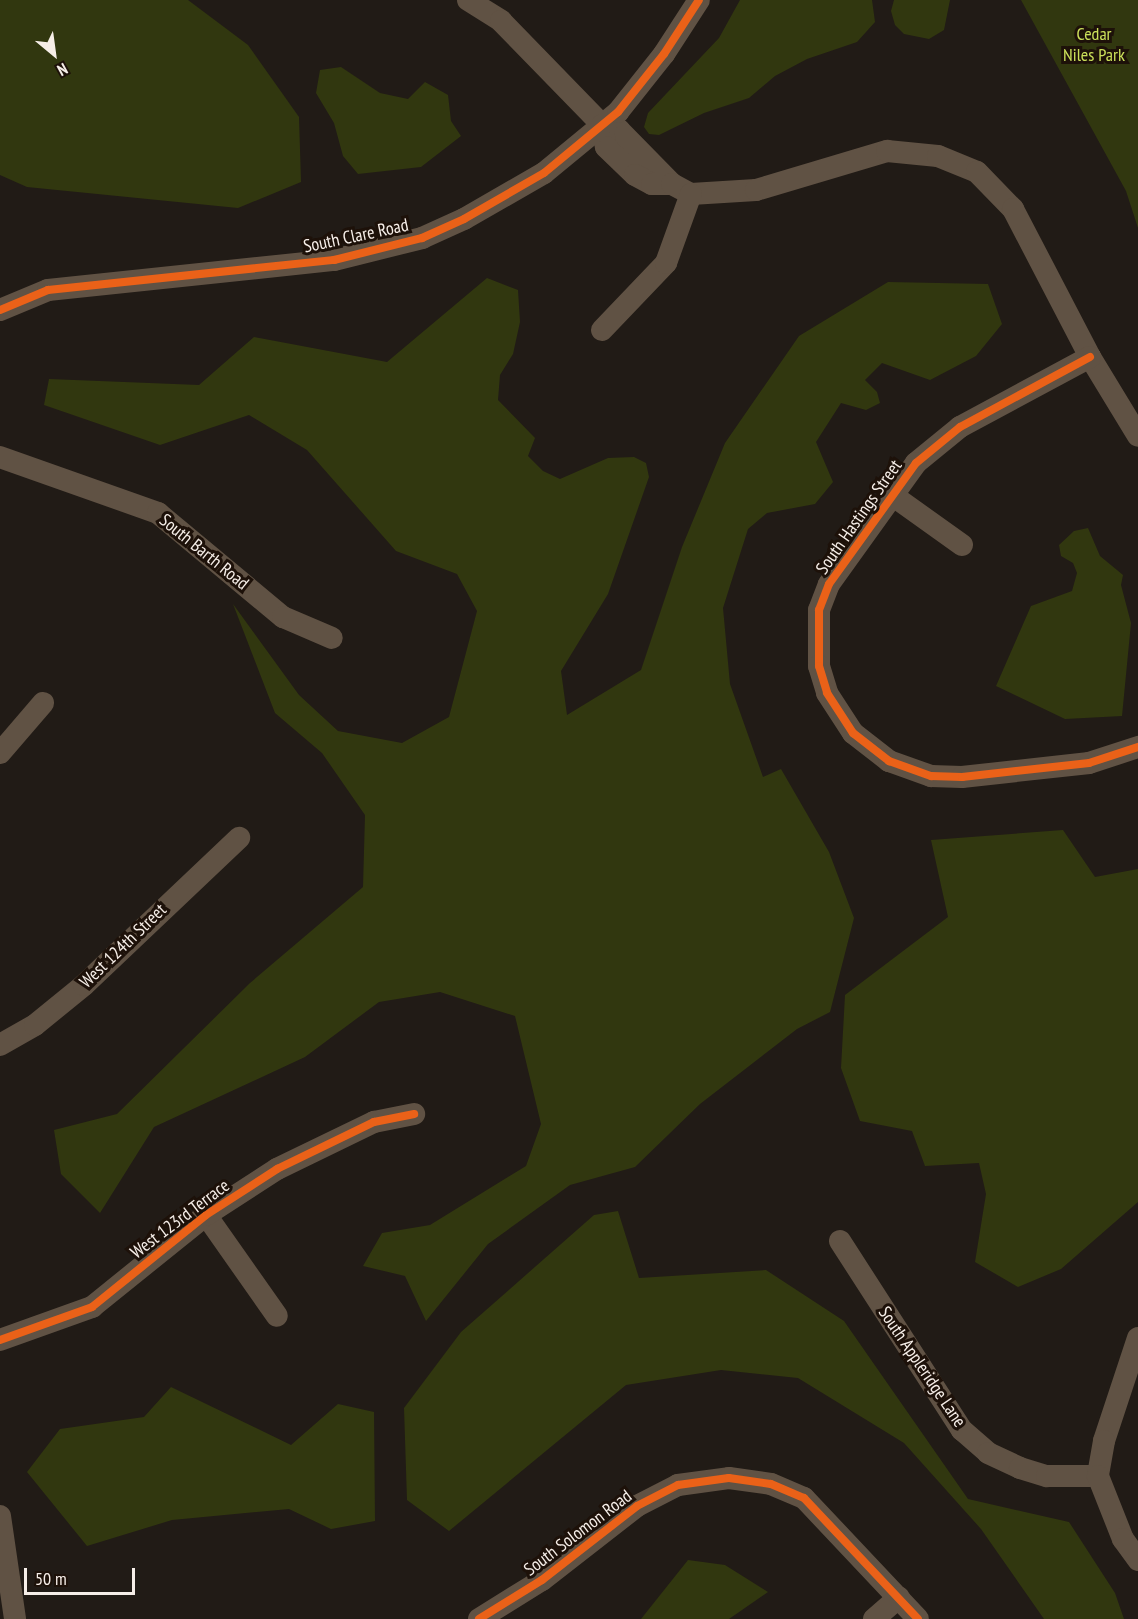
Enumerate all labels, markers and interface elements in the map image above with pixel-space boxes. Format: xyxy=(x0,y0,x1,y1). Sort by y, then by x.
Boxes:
north arrow xyxy=(24,24,84,84)
park label: Cedar Niles Park xyxy=(1063,24,1125,66)
text: N xyxy=(54,59,71,81)
street label: South Clare Road xyxy=(302,214,410,258)
street label: South Hastings Street xyxy=(812,456,906,578)
street label: South Barth Road xyxy=(155,509,253,595)
street label: West 124th Street xyxy=(75,899,171,993)
street label: West 123rd Terrace xyxy=(126,1175,234,1263)
street label: South Appleridge Lane xyxy=(874,1302,970,1432)
street label: South Solomon Road xyxy=(520,1485,636,1581)
scale bar xyxy=(27,1556,138,1594)
text: 50 m xyxy=(35,1567,67,1590)

